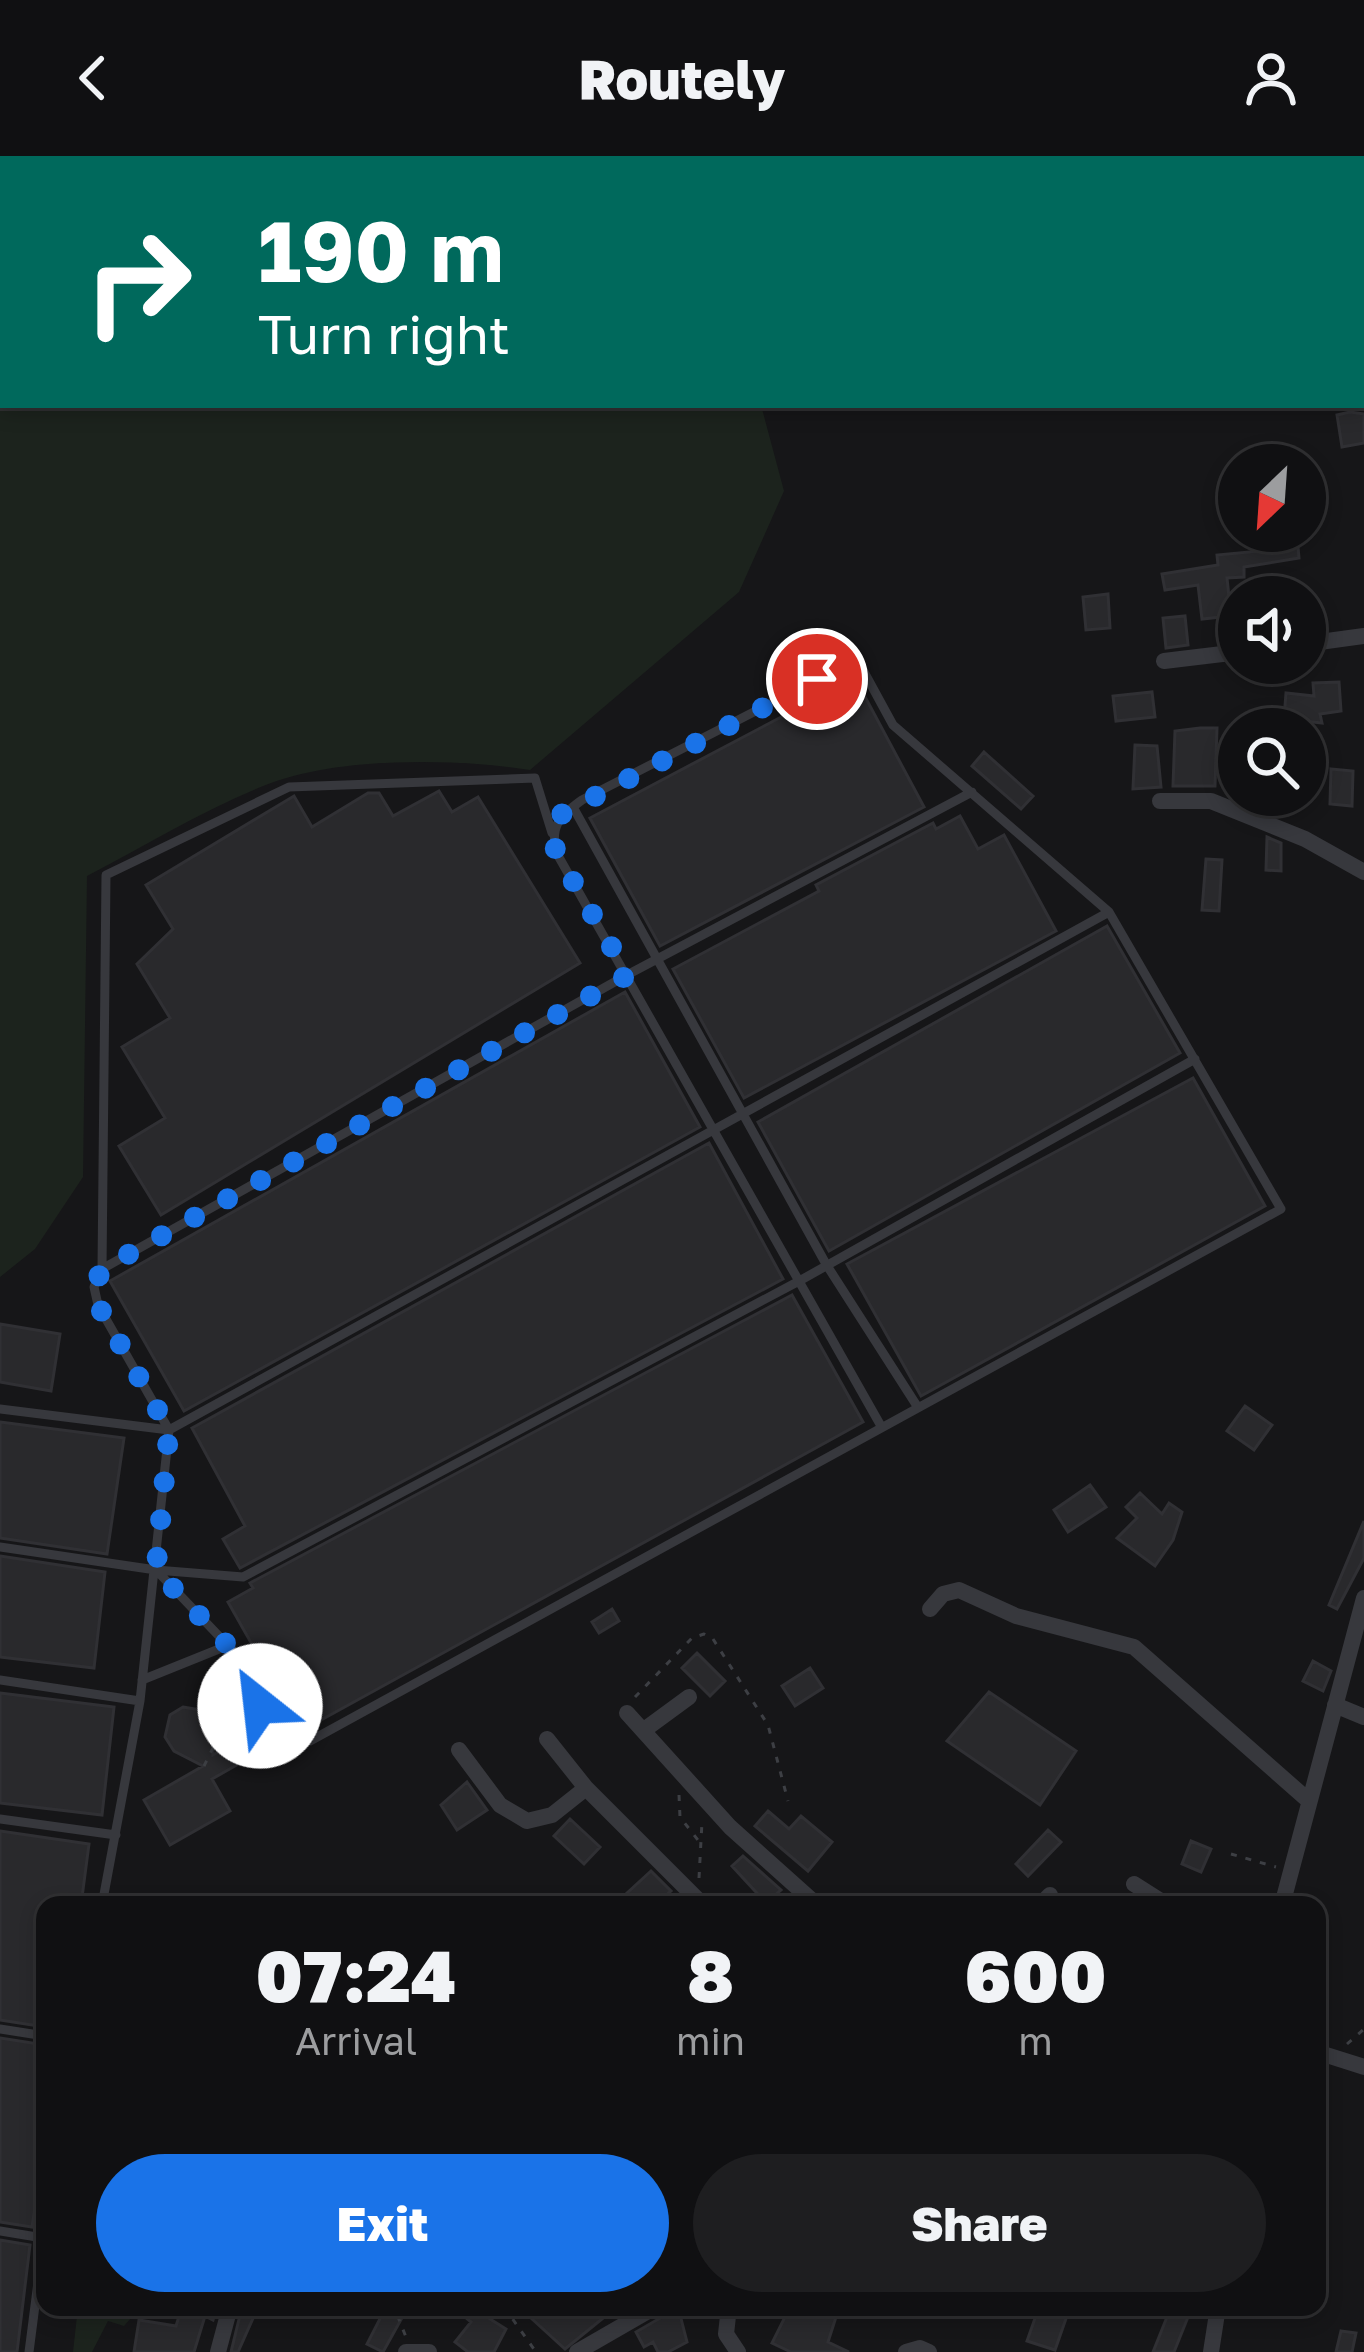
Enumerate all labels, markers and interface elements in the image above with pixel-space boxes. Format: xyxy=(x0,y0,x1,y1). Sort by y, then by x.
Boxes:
icon: back xyxy=(60,45,126,111)
icon: person xyxy=(1238,45,1304,111)
text: Routely xyxy=(579,46,785,111)
text: 190 m xyxy=(258,200,504,300)
icon: right xyxy=(60,204,216,360)
text: Turn right xyxy=(258,301,510,366)
north arrow xyxy=(1218,444,1326,552)
map controls xyxy=(1218,444,1326,816)
button: sound xyxy=(1218,576,1326,684)
pin xyxy=(766,628,868,730)
icon: arrive xyxy=(784,646,850,712)
button: search xyxy=(1218,708,1326,816)
position arrow xyxy=(197,1643,323,1769)
text: 07:24 xyxy=(256,1931,457,2018)
text: 8 xyxy=(687,1931,734,2018)
text: 600 xyxy=(965,1931,1106,2018)
text: Arrival xyxy=(295,2017,417,2064)
text: min xyxy=(676,2017,745,2064)
text: m xyxy=(1018,2017,1053,2064)
button: Exit xyxy=(96,2154,669,2292)
button: Share xyxy=(693,2154,1266,2292)

